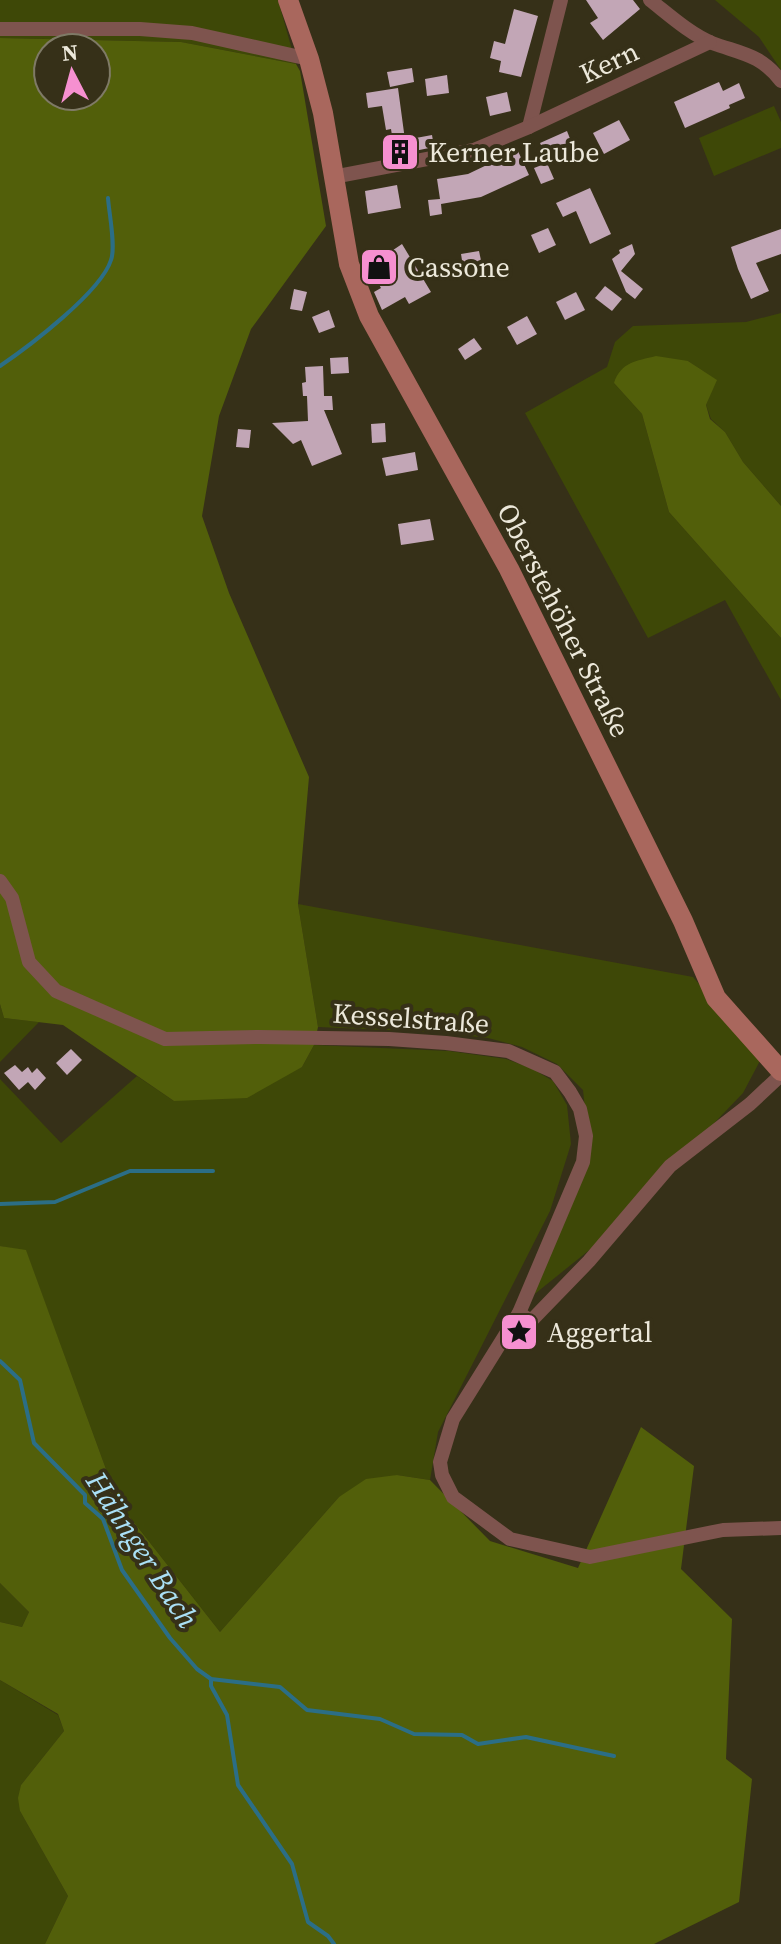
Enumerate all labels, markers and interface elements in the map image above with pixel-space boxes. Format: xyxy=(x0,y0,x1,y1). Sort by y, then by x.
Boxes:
north arrow xyxy=(32,32,112,112)
street label: Kern xyxy=(573,32,645,92)
text: N xyxy=(60,36,79,68)
building icon: Kerner Laube xyxy=(379,131,421,173)
place label: Kerner Laube xyxy=(428,133,600,171)
shop icon: Cassone xyxy=(358,246,400,288)
place label: Cassone xyxy=(407,248,510,286)
street label: Oberstehöher Straße xyxy=(488,496,640,744)
street label: Kesselstraße xyxy=(331,994,491,1042)
place icon: Aggertal xyxy=(498,1311,540,1353)
place label: Aggertal xyxy=(547,1313,652,1351)
water label: Hähnger Bach xyxy=(76,1463,208,1636)

